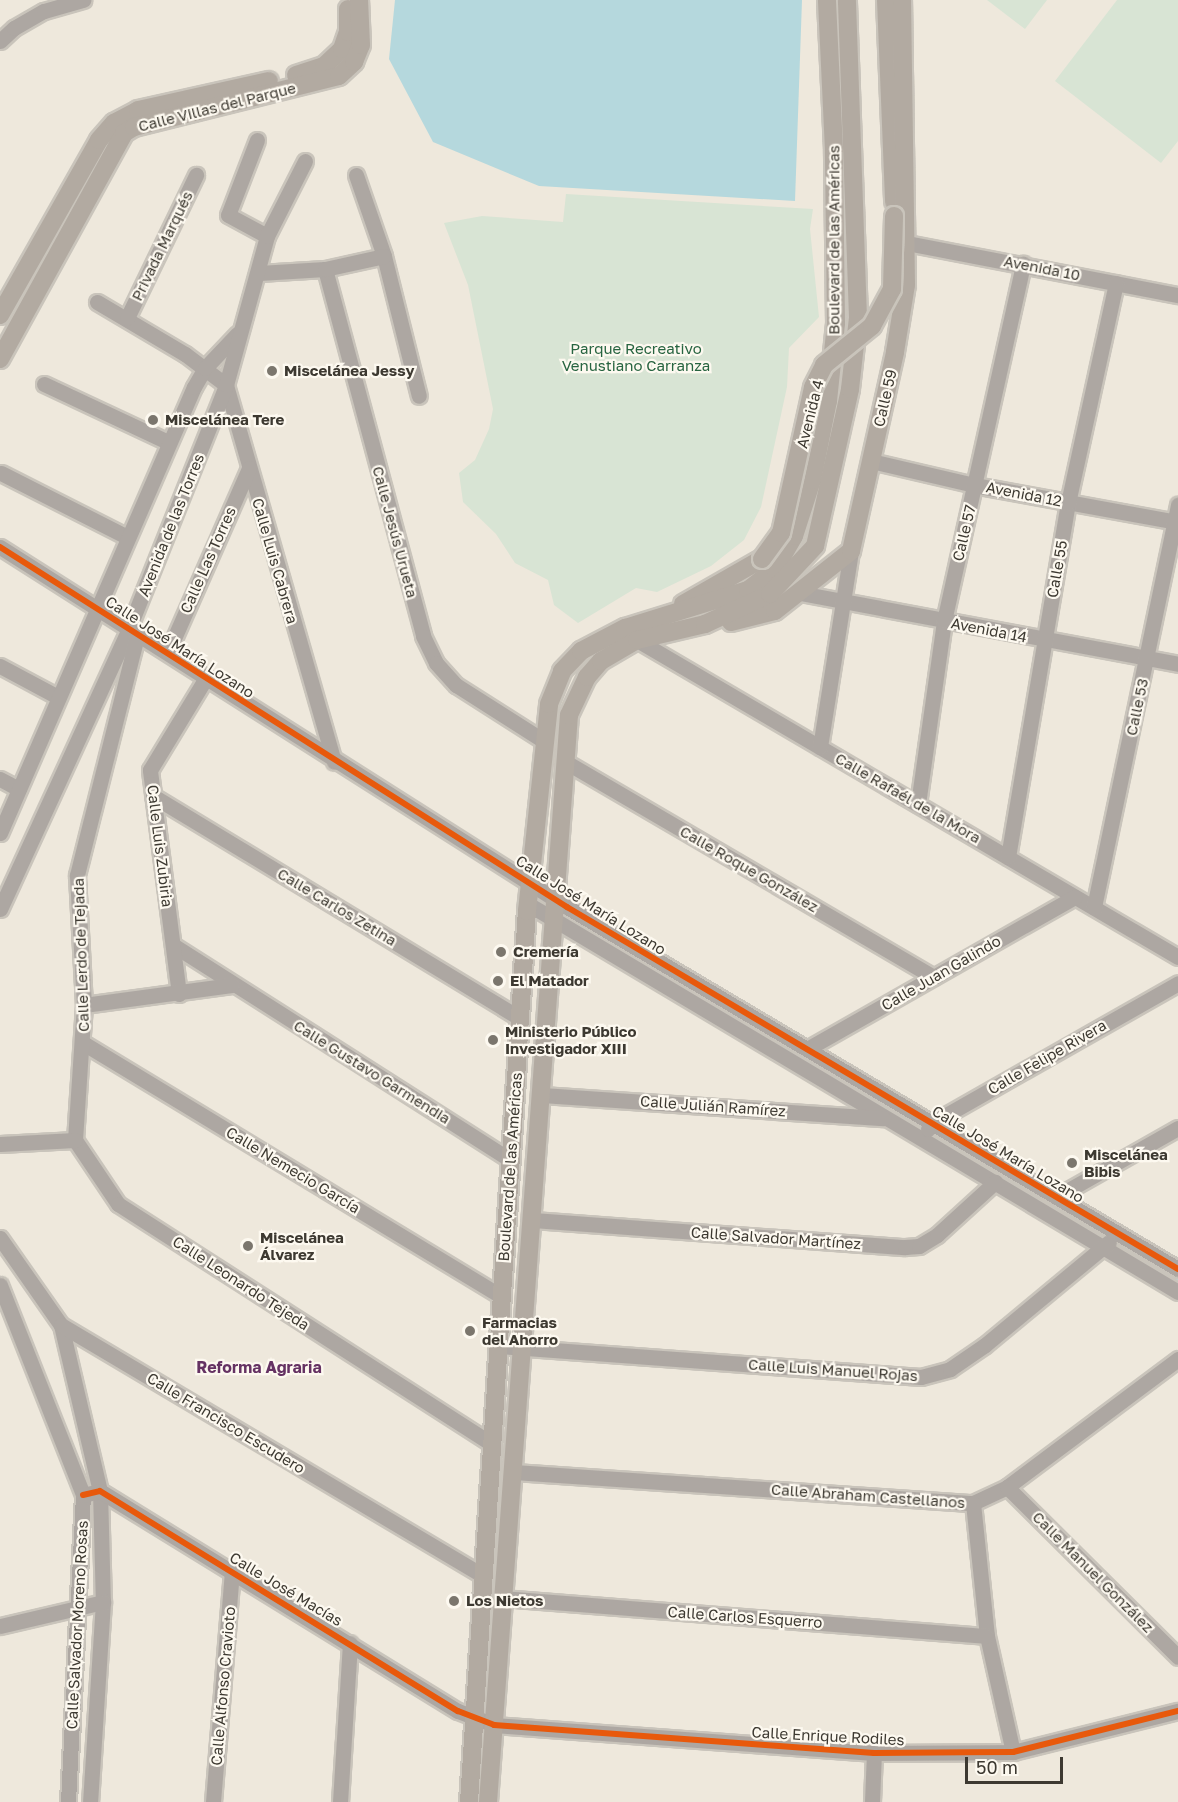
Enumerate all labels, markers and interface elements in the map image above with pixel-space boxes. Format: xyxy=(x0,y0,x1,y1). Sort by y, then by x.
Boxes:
street label: Calle Villas del Parque xyxy=(136,79,298,135)
street label: Boulevard de las Américas xyxy=(825,145,843,335)
street label: Privada Marqués xyxy=(128,188,196,304)
street label: Avenida 10 xyxy=(1002,252,1082,284)
park label: Parque Recreativo Venustiano Carranza xyxy=(562,339,710,374)
place label: Miscelánea Jessy xyxy=(284,362,414,380)
marker: Miscelánea Jessy xyxy=(265,364,279,378)
street label: Calle 59 xyxy=(870,368,900,428)
street label: Avenida 4 xyxy=(793,378,827,450)
place label: Miscelánea Tere xyxy=(165,411,284,429)
marker: Miscelánea Tere xyxy=(146,413,160,427)
street label: Avenida de las Torres xyxy=(134,451,208,599)
street label: Calle Jesús Urueta xyxy=(369,464,421,600)
street label: Avenida 12 xyxy=(985,478,1063,510)
street label: Calle Luis Cabrera xyxy=(248,496,302,626)
street label: Calle 57 xyxy=(949,503,979,563)
street label: Calle Las Torres xyxy=(176,504,240,616)
street label: Calle 55 xyxy=(1043,539,1071,599)
street label: Calle José María Lozano xyxy=(102,592,258,702)
street label: Avenida 14 xyxy=(949,614,1029,646)
street label: Calle 53 xyxy=(1122,677,1152,737)
street label: Calle Rafaél de la Mora xyxy=(832,749,984,847)
street label: Calle Luis Zubiria xyxy=(144,784,176,908)
street label: Calle Roque González xyxy=(677,822,821,916)
street label: Calle José María Lozano xyxy=(513,851,669,959)
street label: Calle Carlos Zetina xyxy=(274,864,400,950)
street label: Calle Lerdo de Tejada xyxy=(69,878,93,1032)
street label: Calle Juan Galindo xyxy=(878,932,1004,1014)
place label: Cremería xyxy=(513,943,579,961)
marker: Cremería xyxy=(494,945,508,959)
place label: El Matador xyxy=(510,972,589,990)
marker: El Matador xyxy=(491,974,505,988)
street label: Calle Gustavo Garmendia xyxy=(290,1016,454,1128)
street label: Calle Felipe Rivera xyxy=(985,1016,1109,1098)
place label: Ministerio Público Investigador XIII xyxy=(505,1022,636,1057)
marker: Ministerio Público Investigador XIII xyxy=(486,1033,500,1047)
street label: Boulevard de las Américas xyxy=(494,1072,526,1262)
street label: Calle Julián Ramírez xyxy=(639,1092,787,1120)
street label: Calle José María Lozano xyxy=(929,1102,1087,1206)
street label: Calle Nemecio García xyxy=(223,1123,363,1217)
place label: Miscelánea Bibis xyxy=(1084,1145,1168,1180)
marker: Miscelánea Bibis xyxy=(1065,1156,1079,1170)
street label: Calle Salvador Martínez xyxy=(690,1223,862,1253)
place label: Miscelánea Álvarez xyxy=(260,1228,344,1263)
street label: Calle Leonardo Tejeda xyxy=(169,1232,313,1334)
marker: Miscelánea Álvarez xyxy=(241,1239,255,1253)
place label: Farmacias del Ahorro xyxy=(482,1313,558,1348)
marker: Farmacias del Ahorro xyxy=(463,1324,477,1338)
street label: Calle Luis Manuel Rojas xyxy=(748,1355,918,1385)
district label: Reforma Agraria xyxy=(196,1357,322,1377)
street label: Calle Francisco Escudero xyxy=(144,1369,308,1477)
street label: Calle Abraham Castellanos xyxy=(770,1480,966,1512)
street label: Calle Manuel González xyxy=(1029,1508,1157,1636)
street label: Calle Salvador Moreno Rosas xyxy=(63,1520,91,1730)
street label: Calle José Macías xyxy=(226,1548,346,1630)
place label: Los Nietos xyxy=(466,1592,543,1610)
marker: Los Nietos xyxy=(447,1594,461,1608)
street label: Calle Carlos Esquerro xyxy=(667,1603,823,1631)
street label: Calle Alfonso Cravioto xyxy=(207,1606,239,1766)
street label: Calle Enrique Rodiles xyxy=(751,1723,905,1749)
scale bar xyxy=(968,1745,1066,1783)
text: 50 m xyxy=(976,1756,1018,1778)

